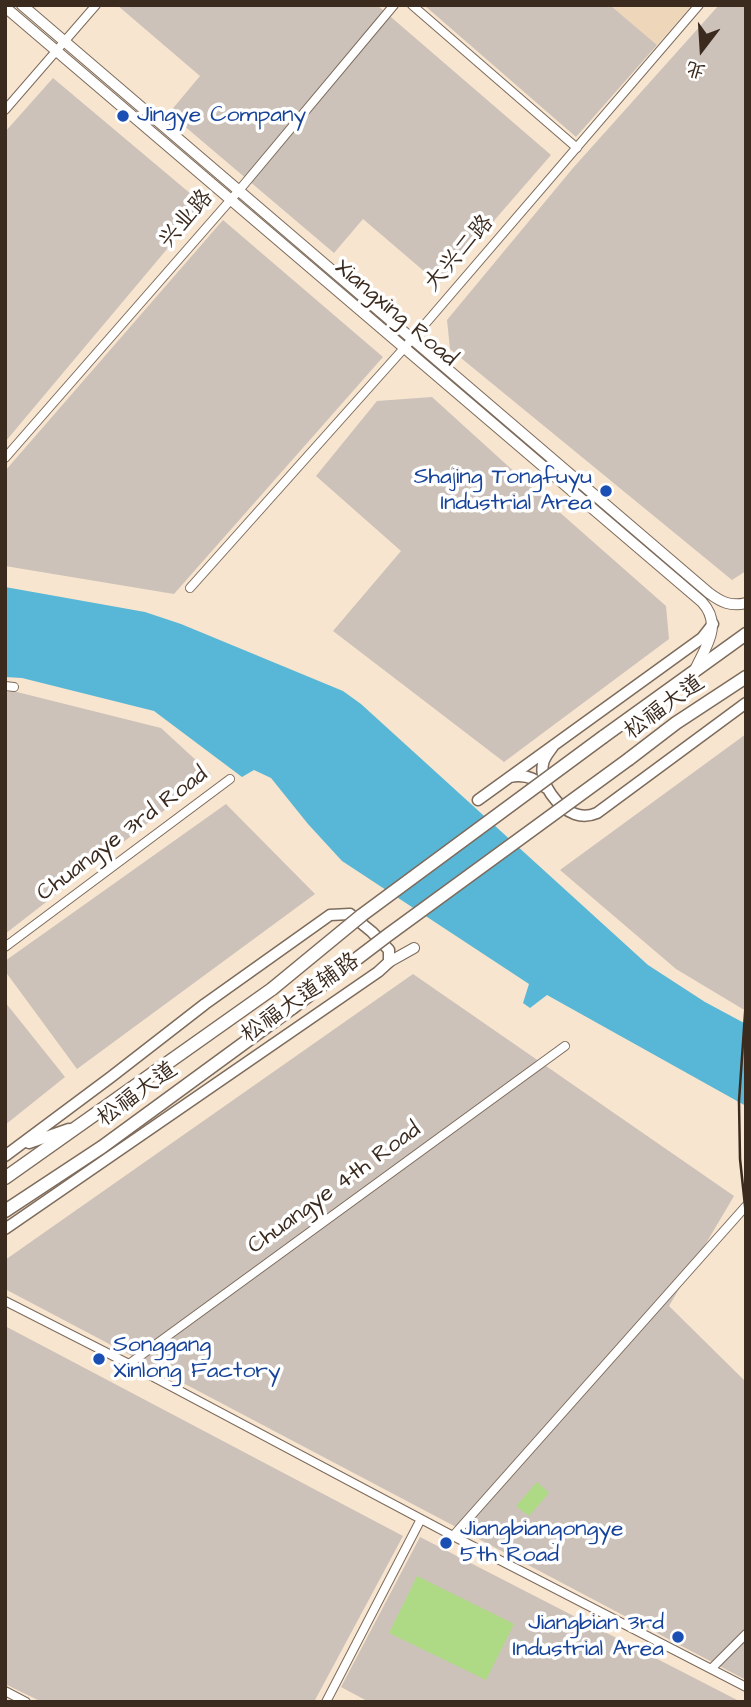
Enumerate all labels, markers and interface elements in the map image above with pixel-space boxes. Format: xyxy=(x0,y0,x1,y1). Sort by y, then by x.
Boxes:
north arrow xyxy=(667,14,737,84)
text: 北 xyxy=(683,54,709,85)
place label: Jingye Company xyxy=(137,102,306,130)
marker: Jingye Company xyxy=(115,108,131,124)
street label: 兴业路 xyxy=(154,185,220,255)
street label: 大兴二路 xyxy=(419,210,501,298)
street label: Xiangxing Road xyxy=(328,255,462,373)
place label: Shajing Tongfuyu Industrial Area xyxy=(414,464,592,518)
marker: Shajing Tongfuyu Industrial Area xyxy=(598,483,614,499)
street label: 松福大道 xyxy=(620,670,710,746)
street label: Chuangye 3rd Road xyxy=(32,762,214,908)
street label: 松福大道辅路 xyxy=(237,948,365,1050)
street label: 松福大道 xyxy=(93,1057,183,1133)
street label: Chuangye 4th Road xyxy=(243,1117,427,1261)
place label: Songgang Xinlong Factory xyxy=(113,1332,281,1386)
marker: Songgang Xinlong Factory xyxy=(91,1351,107,1367)
place label: Jiangbiangongye 5th Road xyxy=(460,1516,624,1570)
marker: Jiangbiangongye 5th Road xyxy=(438,1535,454,1551)
place label: Jiangbian 3rd Industrial Area xyxy=(512,1610,664,1664)
marker: Jiangbian 3rd Industrial Area xyxy=(670,1629,686,1645)

